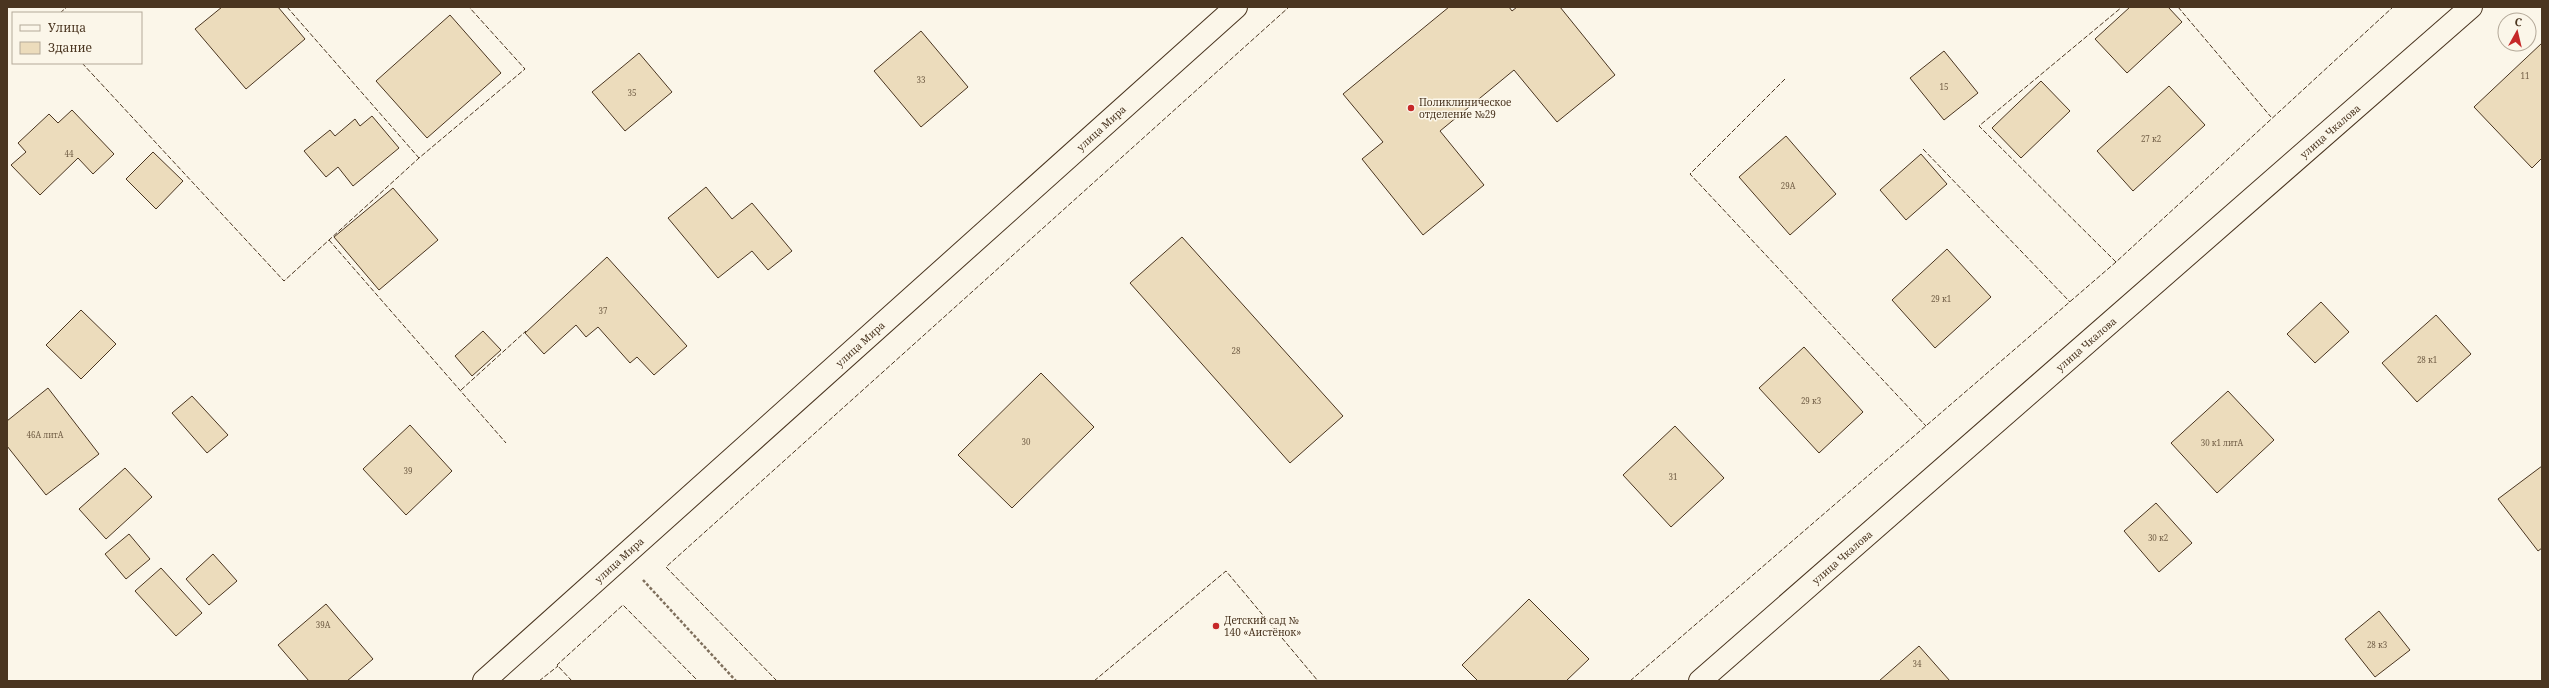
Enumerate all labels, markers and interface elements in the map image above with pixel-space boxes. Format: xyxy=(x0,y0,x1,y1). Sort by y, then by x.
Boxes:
legend xyxy=(12,12,142,64)
north arrow xyxy=(2497,12,2537,52)
text: С xyxy=(2514,14,2523,30)
text: Улица xyxy=(48,19,86,36)
text: Здание xyxy=(48,39,92,56)
house number: 11 xyxy=(2521,70,2529,81)
house number: 33 xyxy=(917,74,926,85)
house number: 15 xyxy=(1940,81,1948,92)
house number: 35 xyxy=(628,87,636,98)
place label: Поликлиническое отделение №29 xyxy=(1419,95,1511,121)
street label: улица Чкалова xyxy=(2297,101,2363,161)
street label: улица Мира xyxy=(1073,102,1129,154)
marker: Поликлиническое отделение №29 xyxy=(1406,103,1416,113)
house number: 27 к2 xyxy=(2141,133,2161,144)
house number: 44 xyxy=(65,148,74,159)
house number: 29А xyxy=(1781,180,1796,191)
house number: 29 к1 xyxy=(1931,293,1951,304)
house number: 37 xyxy=(599,305,608,316)
street label: улица Чкалова xyxy=(2053,314,2119,374)
street label: улица Мира xyxy=(832,318,888,370)
house number: 28 xyxy=(1232,345,1241,356)
house number: 28 к1 xyxy=(2417,354,2437,365)
house number: 29 к3 xyxy=(1801,395,1822,406)
house number: 46А литА xyxy=(27,429,64,440)
house number: 30 xyxy=(1022,436,1031,447)
house number: 30 к1 литА xyxy=(2201,437,2244,448)
house number: 39 xyxy=(404,465,412,476)
house number: 31 xyxy=(1669,471,1677,482)
street label: улица Чкалова xyxy=(1809,527,1875,587)
house number: 30 к2 xyxy=(2148,532,2168,543)
street label: улица Мира xyxy=(591,534,647,586)
place label: Детский сад № 140 «Аистёнок» xyxy=(1224,613,1301,639)
house number: 39А xyxy=(316,619,331,630)
marker: Детский сад № 140 «Аистёнок» xyxy=(1211,621,1221,631)
house number: 28 к3 xyxy=(2367,639,2388,650)
house number: 34 xyxy=(1913,658,1922,669)

